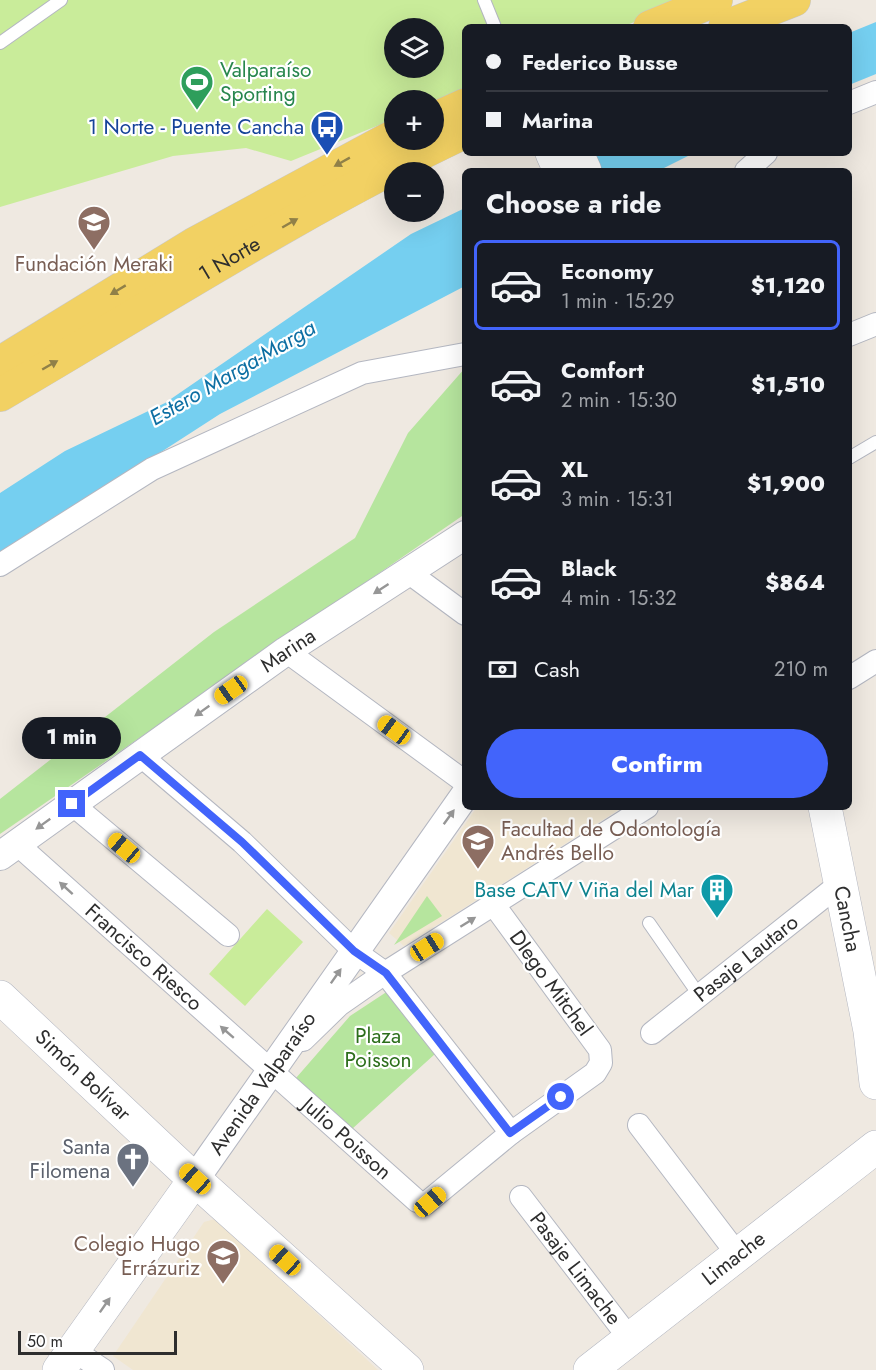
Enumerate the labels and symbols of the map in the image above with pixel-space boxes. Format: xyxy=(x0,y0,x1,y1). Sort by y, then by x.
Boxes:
place label: Valparaíso Sporting xyxy=(220,55,311,109)
sports icon: Valparaíso Sporting xyxy=(179,64,215,111)
bus stop icon: 1 Norte - Puente Cancha xyxy=(309,109,345,156)
place label: 1 Norte - Puente Cancha xyxy=(88,112,304,142)
one-way arrow xyxy=(334,157,351,167)
school or university icon: Fundación Meraki xyxy=(76,204,112,251)
one-way arrow xyxy=(282,218,299,228)
street label: 1 Norte xyxy=(193,229,266,288)
place label: Fundación Meraki xyxy=(15,249,173,279)
one-way arrow xyxy=(110,285,126,296)
water label: Estero Marga-Marga xyxy=(143,311,321,433)
one-way arrow xyxy=(42,360,58,371)
one-way arrow xyxy=(372,584,389,595)
street label: Marina xyxy=(254,621,322,680)
car xyxy=(211,672,251,708)
one-way arrow xyxy=(194,705,210,716)
car xyxy=(374,712,414,748)
callout: 1 min xyxy=(22,717,122,759)
route end xyxy=(58,790,85,817)
one-way arrow xyxy=(443,809,455,825)
place label: Facultad de Odontología Andrés Bello xyxy=(501,814,721,868)
one-way arrow xyxy=(36,818,51,830)
school or university icon: Facultad de Odontología Andrés Bello xyxy=(460,823,496,870)
car xyxy=(104,830,144,866)
building icon: Base CATV Viña del Mar xyxy=(699,872,735,919)
place label: Base CATV Viña del Mar xyxy=(475,875,695,905)
one-way arrow xyxy=(59,882,74,895)
street label: Cancha xyxy=(826,883,869,954)
street label: Francisco Riesco xyxy=(79,897,209,1018)
street label: Pasaje Lautaro xyxy=(687,907,805,1009)
one-way arrow xyxy=(460,916,476,927)
street label: DIego Mitchel xyxy=(502,924,600,1042)
car xyxy=(407,930,447,964)
one-way arrow xyxy=(330,968,342,984)
street label: Avenida Valparaíso xyxy=(201,1006,323,1161)
park label: Plaza Poisson xyxy=(344,1021,412,1075)
street label: Simón Bolívar xyxy=(28,1022,139,1128)
one-way arrow xyxy=(220,1026,235,1039)
route start xyxy=(547,1083,574,1110)
street label: Julio Poisson xyxy=(293,1088,398,1187)
place label: Santa Filomena xyxy=(29,1132,110,1186)
church icon: Santa Filomena xyxy=(115,1141,151,1188)
car xyxy=(176,1160,214,1198)
car xyxy=(411,1183,449,1221)
street label: Pasaje Limache xyxy=(523,1206,629,1331)
street label: Limache xyxy=(695,1224,772,1292)
place label: Colegio Hugo Errázuriz xyxy=(74,1229,200,1283)
school or university icon: Colegio Hugo Errázuriz xyxy=(205,1238,241,1285)
car xyxy=(266,1241,304,1279)
one-way arrow xyxy=(99,1298,111,1314)
scale bar xyxy=(18,1328,177,1356)

